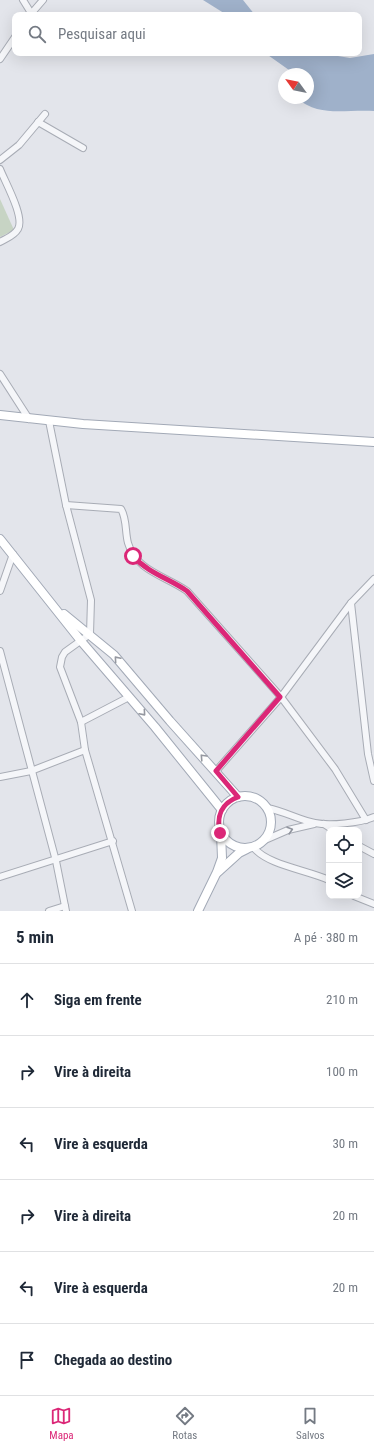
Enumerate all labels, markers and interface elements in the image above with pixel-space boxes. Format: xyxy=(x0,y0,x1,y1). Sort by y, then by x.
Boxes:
search box xyxy=(12,12,362,56)
icon: search xyxy=(26,23,48,45)
text: Pesquisar aqui xyxy=(58,25,146,43)
north arrow xyxy=(278,68,314,104)
route start xyxy=(124,547,142,565)
one-way arrow xyxy=(115,657,122,664)
one-way arrow xyxy=(138,708,145,715)
one-way arrow xyxy=(200,754,208,762)
route end xyxy=(211,824,229,842)
one-way arrow xyxy=(286,826,293,835)
map controls xyxy=(326,827,362,899)
button: locate xyxy=(326,827,362,863)
button: layers xyxy=(326,863,362,899)
text: 5 min xyxy=(16,927,54,947)
text: A pé · 380 m xyxy=(294,930,358,945)
icon: ahead xyxy=(16,989,38,1011)
text: Siga em frente xyxy=(54,991,142,1009)
text: 210 m xyxy=(326,992,358,1007)
icon: right xyxy=(16,1061,38,1083)
text: Vire à direita xyxy=(54,1063,131,1081)
text: 100 m xyxy=(326,1064,358,1079)
icon: left xyxy=(16,1133,38,1155)
text: Vire à esquerda xyxy=(54,1135,148,1153)
text: 30 m xyxy=(332,1136,358,1151)
icon: right xyxy=(16,1205,38,1227)
text: Vire à direita xyxy=(54,1207,131,1225)
text: 20 m xyxy=(332,1208,358,1223)
icon: left xyxy=(16,1277,38,1299)
text: Vire à esquerda xyxy=(54,1279,148,1297)
text: 20 m xyxy=(332,1280,358,1295)
icon: arrive xyxy=(16,1349,38,1371)
text: Chegada ao destino xyxy=(54,1351,172,1369)
tab: Mapa xyxy=(49,1405,74,1442)
tab: Rotas xyxy=(172,1405,197,1442)
tab: Salvos xyxy=(296,1405,325,1442)

